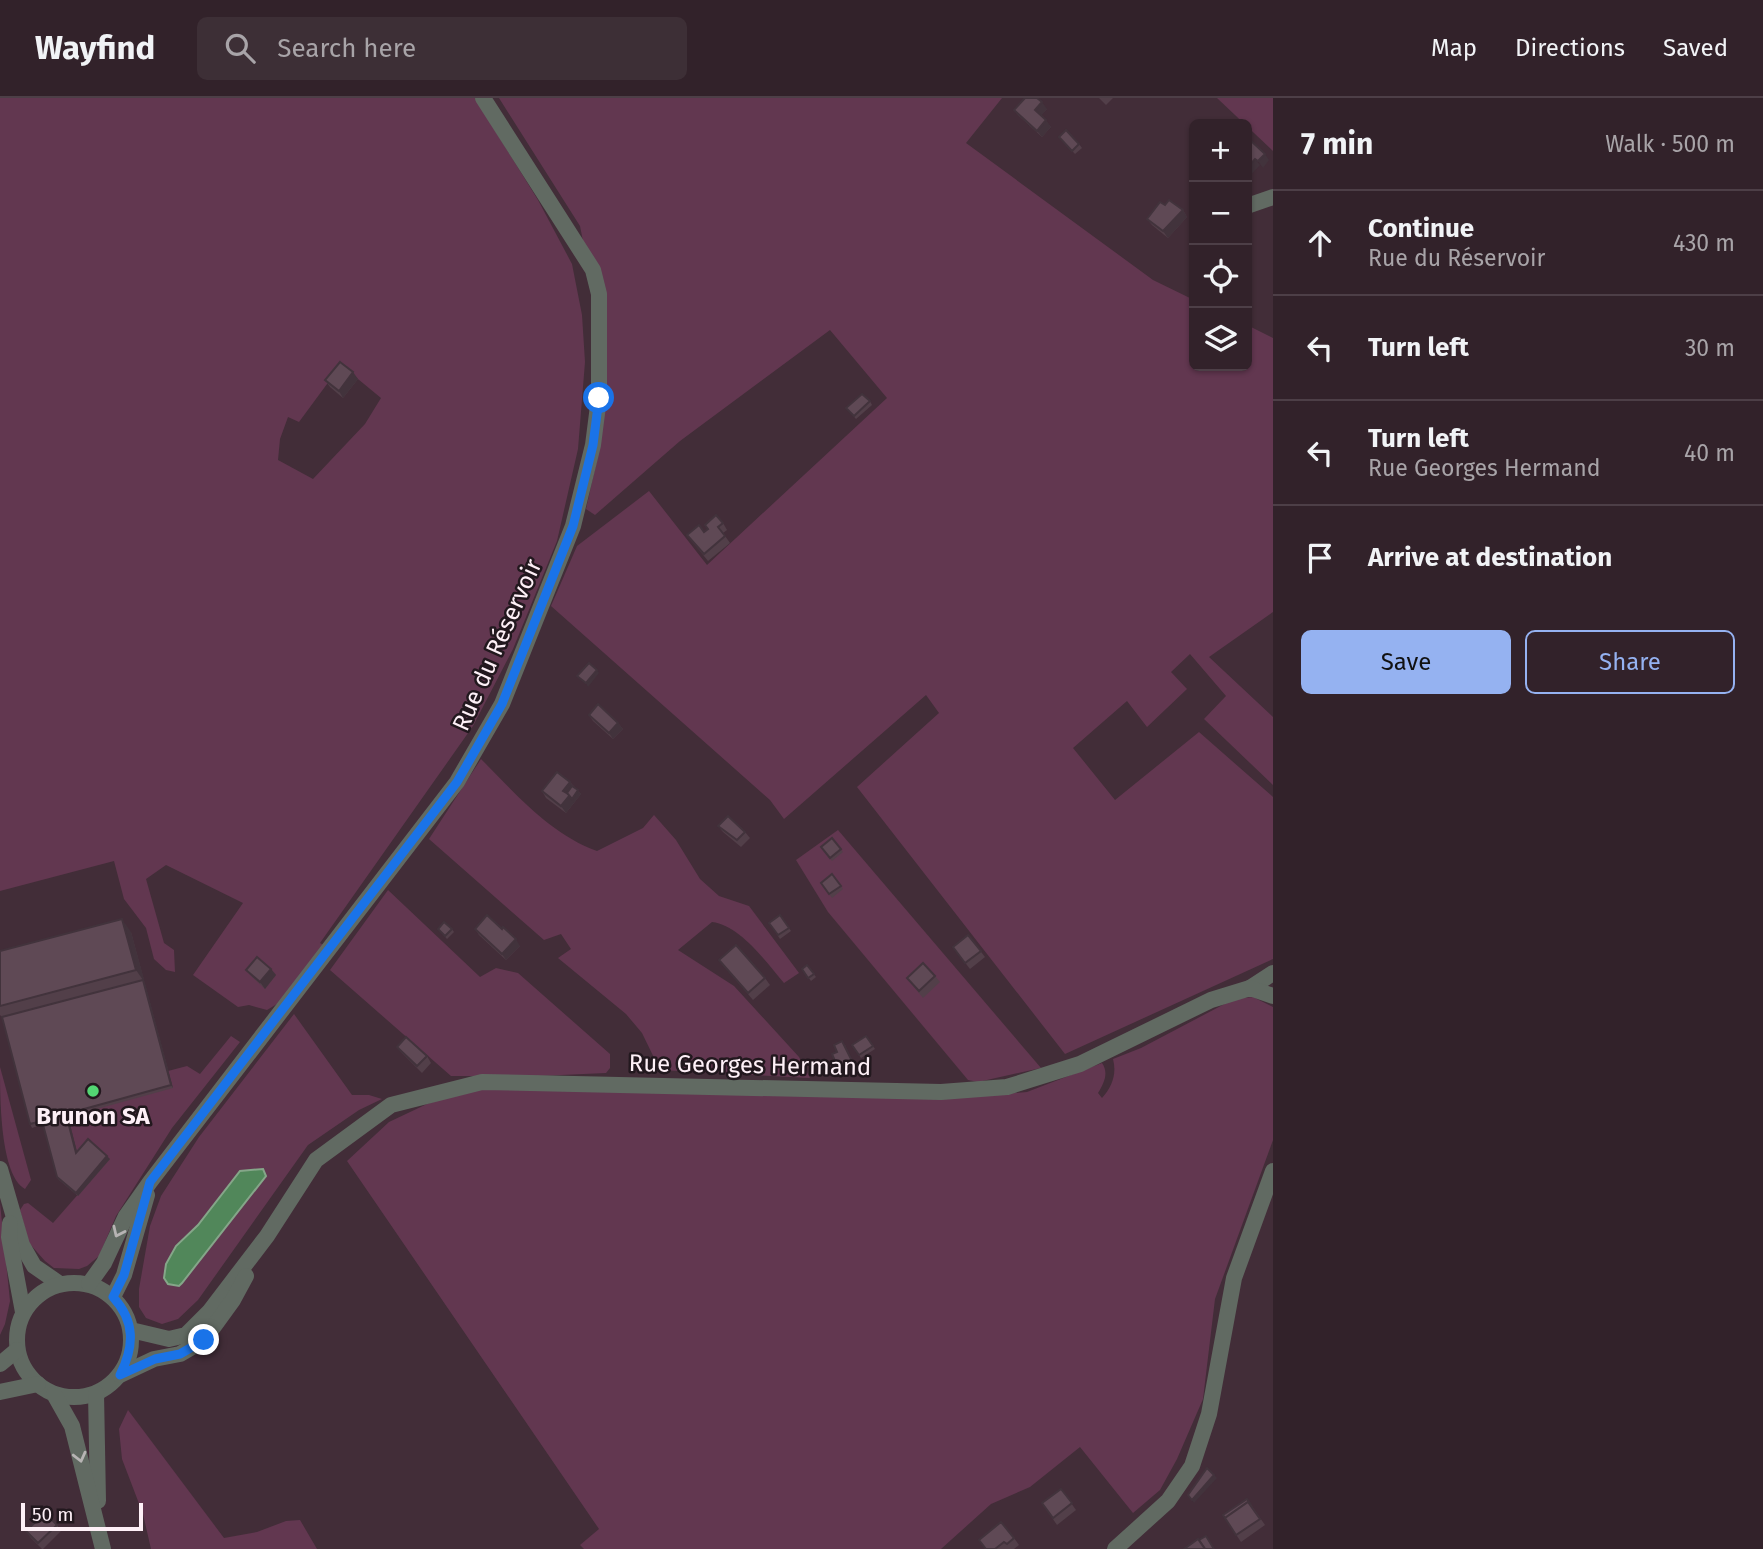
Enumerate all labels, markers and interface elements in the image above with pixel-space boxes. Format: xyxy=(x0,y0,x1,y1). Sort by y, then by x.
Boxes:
search box xyxy=(197,17,687,80)
text: Wayfind xyxy=(35,28,155,68)
icon: search xyxy=(221,29,259,67)
text: Search here xyxy=(277,33,416,64)
text: Map xyxy=(1431,34,1477,62)
text: Directions xyxy=(1515,34,1625,62)
text: Saved xyxy=(1663,34,1728,62)
map controls xyxy=(1189,119,1252,371)
button: + xyxy=(1189,119,1252,182)
text: 7 min xyxy=(1301,126,1373,162)
text: Walk · 500 m xyxy=(1605,130,1735,158)
button: − xyxy=(1189,182,1252,245)
text: Continue xyxy=(1368,213,1474,244)
icon: ahead xyxy=(1301,224,1339,262)
text: 430 m xyxy=(1673,229,1735,257)
text: Rue du Réservoir xyxy=(1368,244,1545,272)
button: locate xyxy=(1189,245,1252,308)
button: layers xyxy=(1189,308,1252,371)
icon: left xyxy=(1301,329,1339,367)
text: Turn left xyxy=(1368,332,1469,363)
text: 30 m xyxy=(1685,334,1735,362)
route start xyxy=(583,382,614,413)
text: Turn left xyxy=(1368,423,1469,454)
icon: left xyxy=(1301,434,1339,472)
text: 40 m xyxy=(1684,439,1735,467)
text: Rue Georges Hermand xyxy=(1368,454,1600,482)
icon: arrive xyxy=(1301,539,1339,577)
text: Arrive at destination xyxy=(1368,542,1612,573)
street label: Rue du Réservoir xyxy=(447,554,548,735)
button: Save xyxy=(1301,630,1511,694)
button: Share xyxy=(1525,630,1735,694)
street label: Rue Georges Hermand xyxy=(629,1049,871,1081)
marker: Brunon SA xyxy=(85,1083,101,1099)
place label: Brunon SA xyxy=(36,1102,151,1130)
one-way arrow xyxy=(112,1225,126,1237)
route end xyxy=(188,1324,219,1355)
one-way arrow xyxy=(72,1450,86,1462)
scale bar xyxy=(21,1500,144,1532)
text: 50 m xyxy=(32,1503,73,1526)

